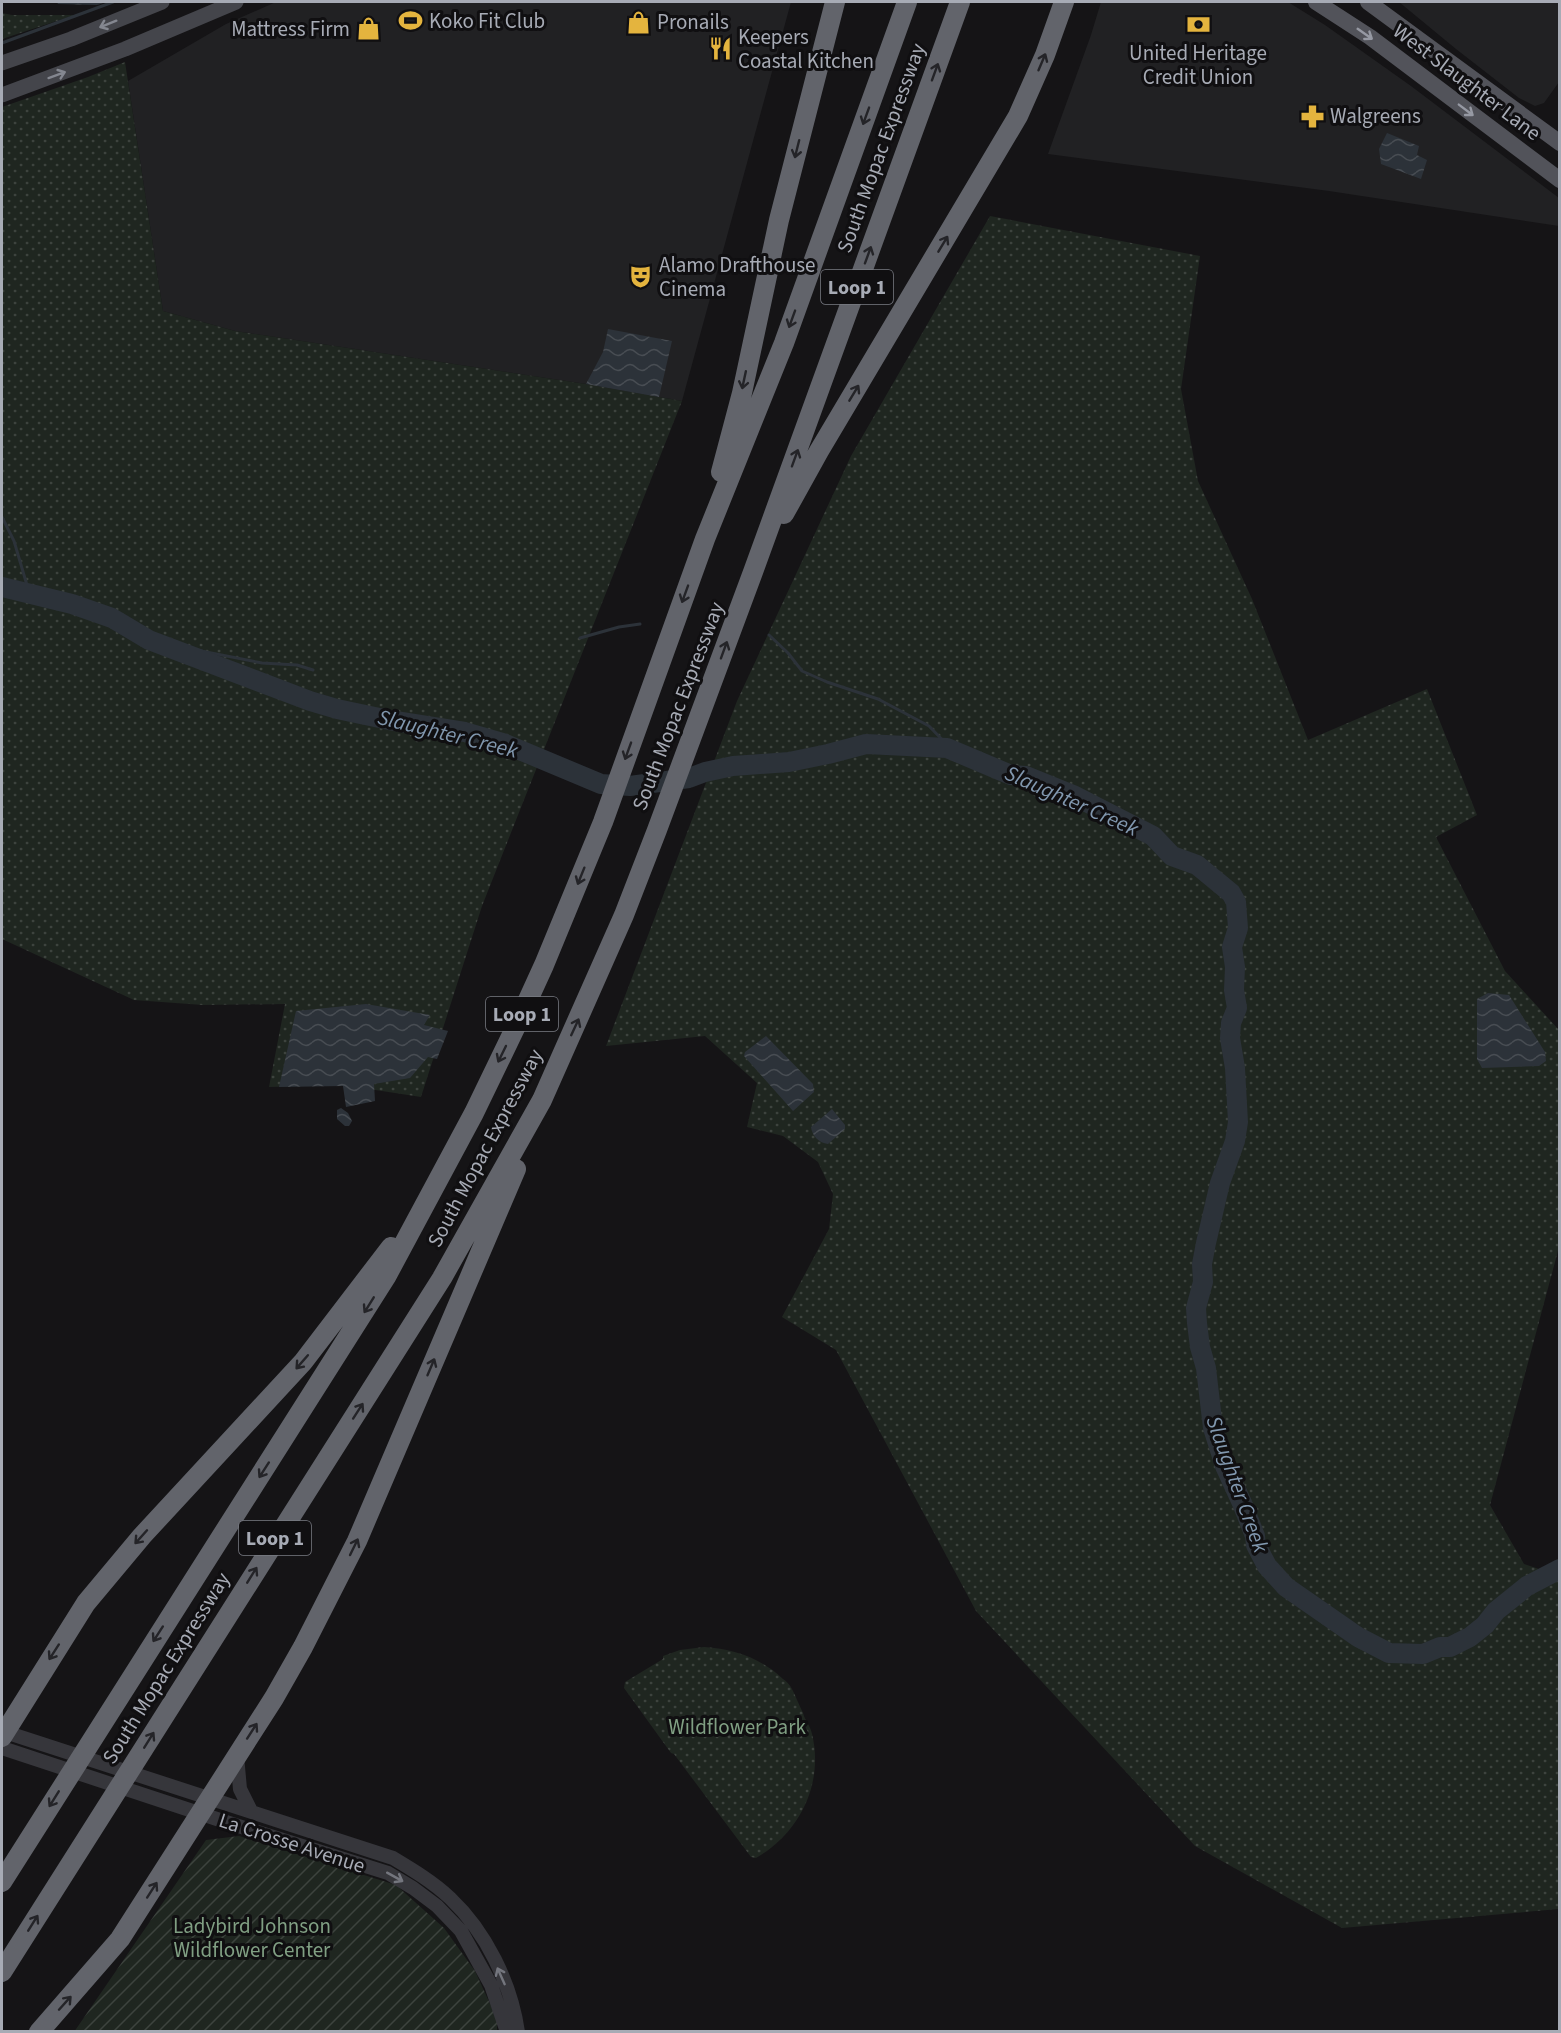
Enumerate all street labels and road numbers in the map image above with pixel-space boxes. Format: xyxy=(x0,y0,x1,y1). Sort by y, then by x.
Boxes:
street label: West Slaughter Lane xyxy=(1387,16,1547,148)
street label: South Mopac Expressway xyxy=(829,39,933,257)
road number: Loop 1 xyxy=(821,270,893,304)
street label: South Mopac Expressway xyxy=(624,597,732,815)
road number: Loop 1 xyxy=(486,997,558,1031)
street label: South Mopac Expressway xyxy=(420,1043,550,1253)
road number: Loop 1 xyxy=(239,1521,311,1555)
street label: South Mopac Expressway xyxy=(95,1566,237,1770)
street label: La Crosse Avenue xyxy=(215,1805,369,1881)

